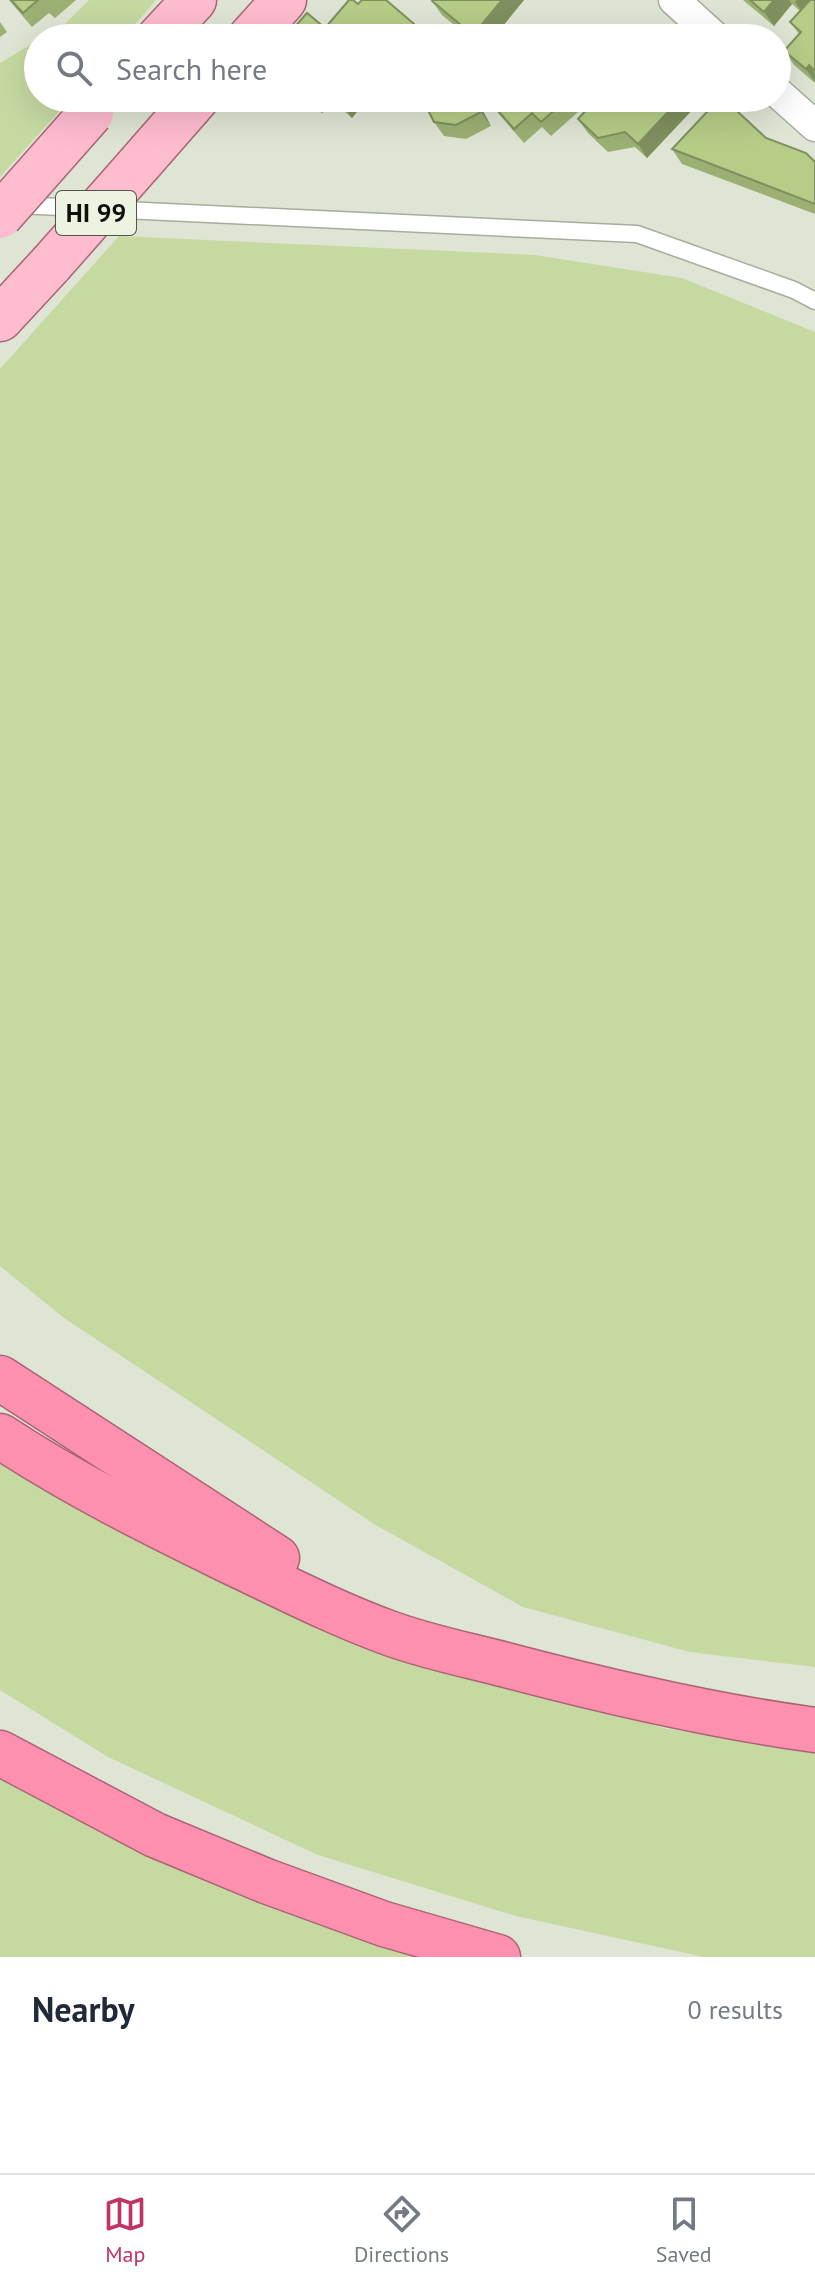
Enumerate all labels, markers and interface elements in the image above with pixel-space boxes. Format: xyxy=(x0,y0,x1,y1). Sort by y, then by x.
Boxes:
search box xyxy=(24,24,791,112)
icon: search xyxy=(52,46,96,90)
text: Search here xyxy=(116,49,267,88)
road number: HI 99 xyxy=(56,191,136,235)
text: Nearby xyxy=(32,1987,134,2031)
text: 0 results xyxy=(688,1993,783,2026)
tab: Map xyxy=(103,2192,147,2268)
tab: Directions xyxy=(354,2192,449,2268)
tab: Saved xyxy=(656,2192,712,2268)

